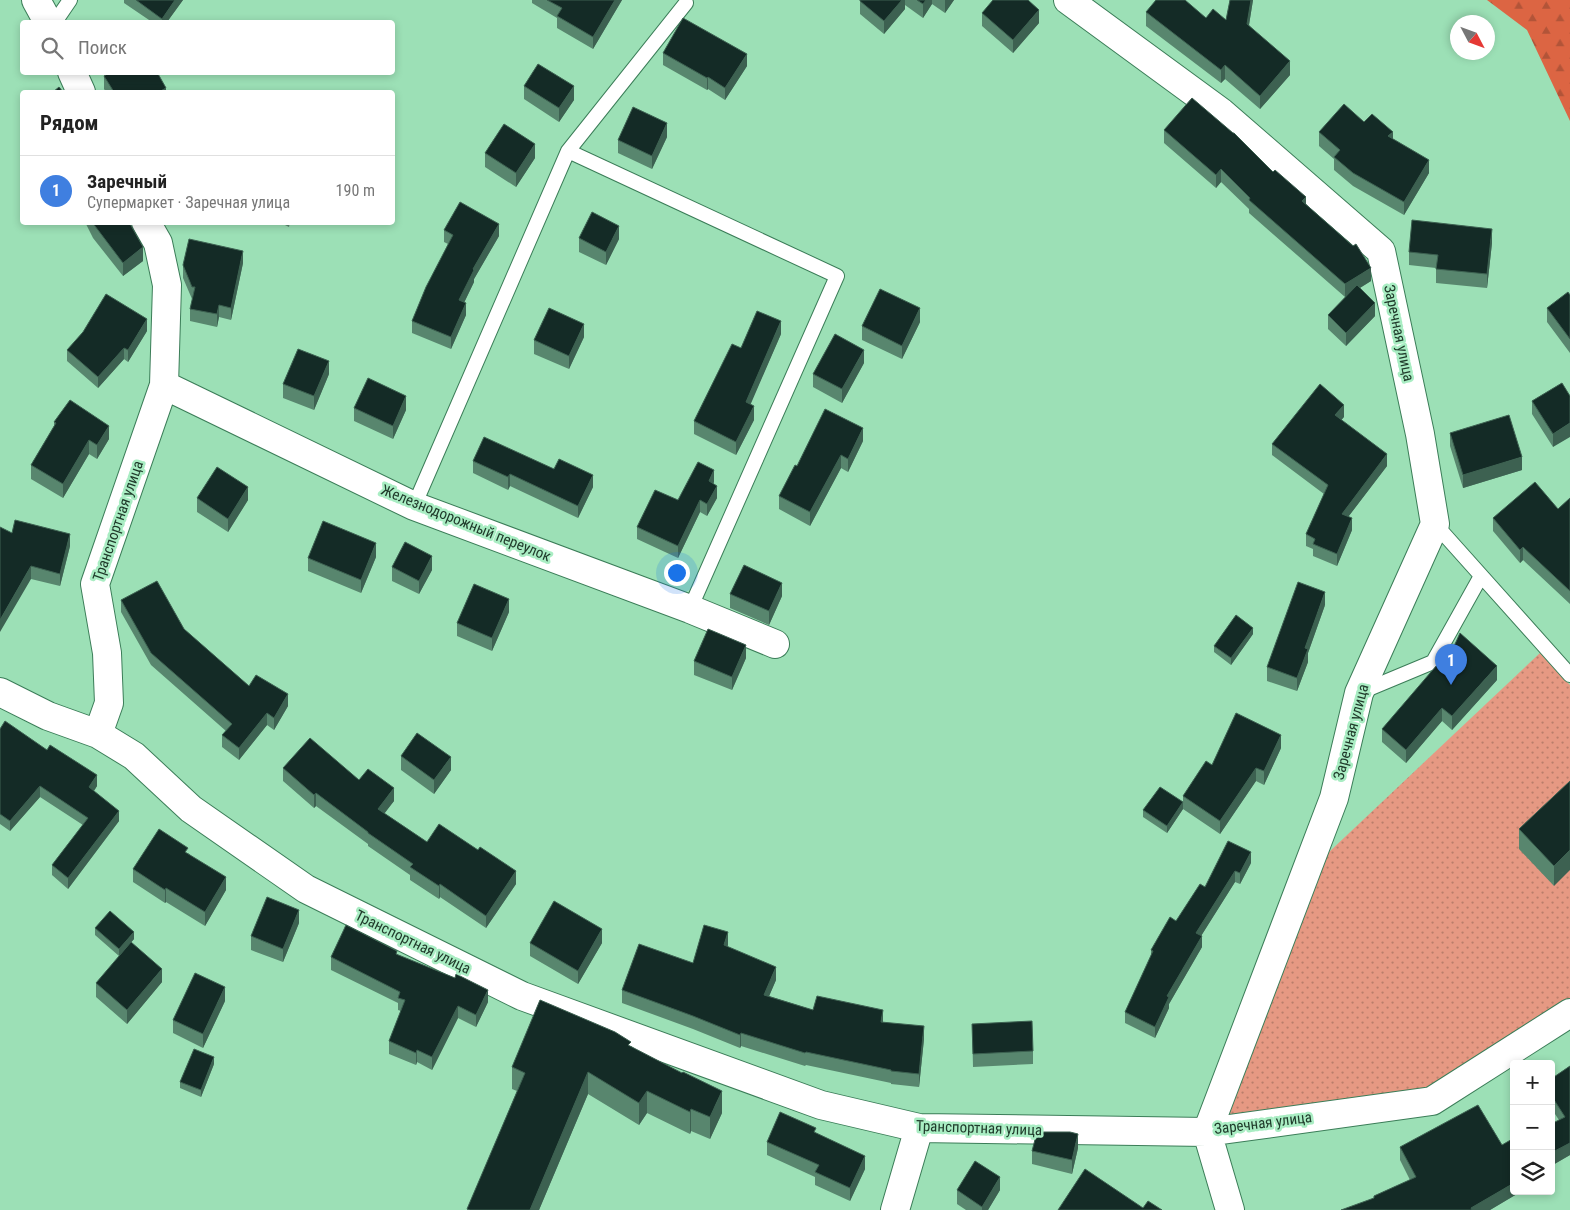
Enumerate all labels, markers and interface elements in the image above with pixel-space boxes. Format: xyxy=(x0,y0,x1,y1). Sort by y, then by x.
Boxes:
north arrow xyxy=(1450,15,1495,60)
search box xyxy=(20,20,395,75)
icon: search xyxy=(38,34,66,62)
text: Поиск xyxy=(78,36,127,59)
text: Рядом xyxy=(40,111,99,135)
text: Заречный xyxy=(87,170,167,193)
text: 1 xyxy=(52,181,60,200)
text: 190 m xyxy=(336,181,375,200)
text: Супермаркет · Заречная улица xyxy=(87,193,290,212)
street label: Заречная улица xyxy=(1380,283,1418,383)
street label: Транспортная улица xyxy=(89,458,147,584)
street label: Железнодорожный переулок xyxy=(379,481,553,565)
your location xyxy=(664,560,690,586)
pin: 1 xyxy=(1435,644,1467,685)
street label: Заречная улица xyxy=(1330,682,1372,782)
street label: Транспортная улица xyxy=(352,906,474,978)
map controls xyxy=(1510,1060,1555,1195)
button: + xyxy=(1510,1060,1555,1105)
button: − xyxy=(1510,1105,1555,1150)
street label: Заречная улица xyxy=(1213,1108,1313,1138)
street label: Транспортная улица xyxy=(916,1117,1042,1139)
button: layers xyxy=(1510,1150,1555,1195)

